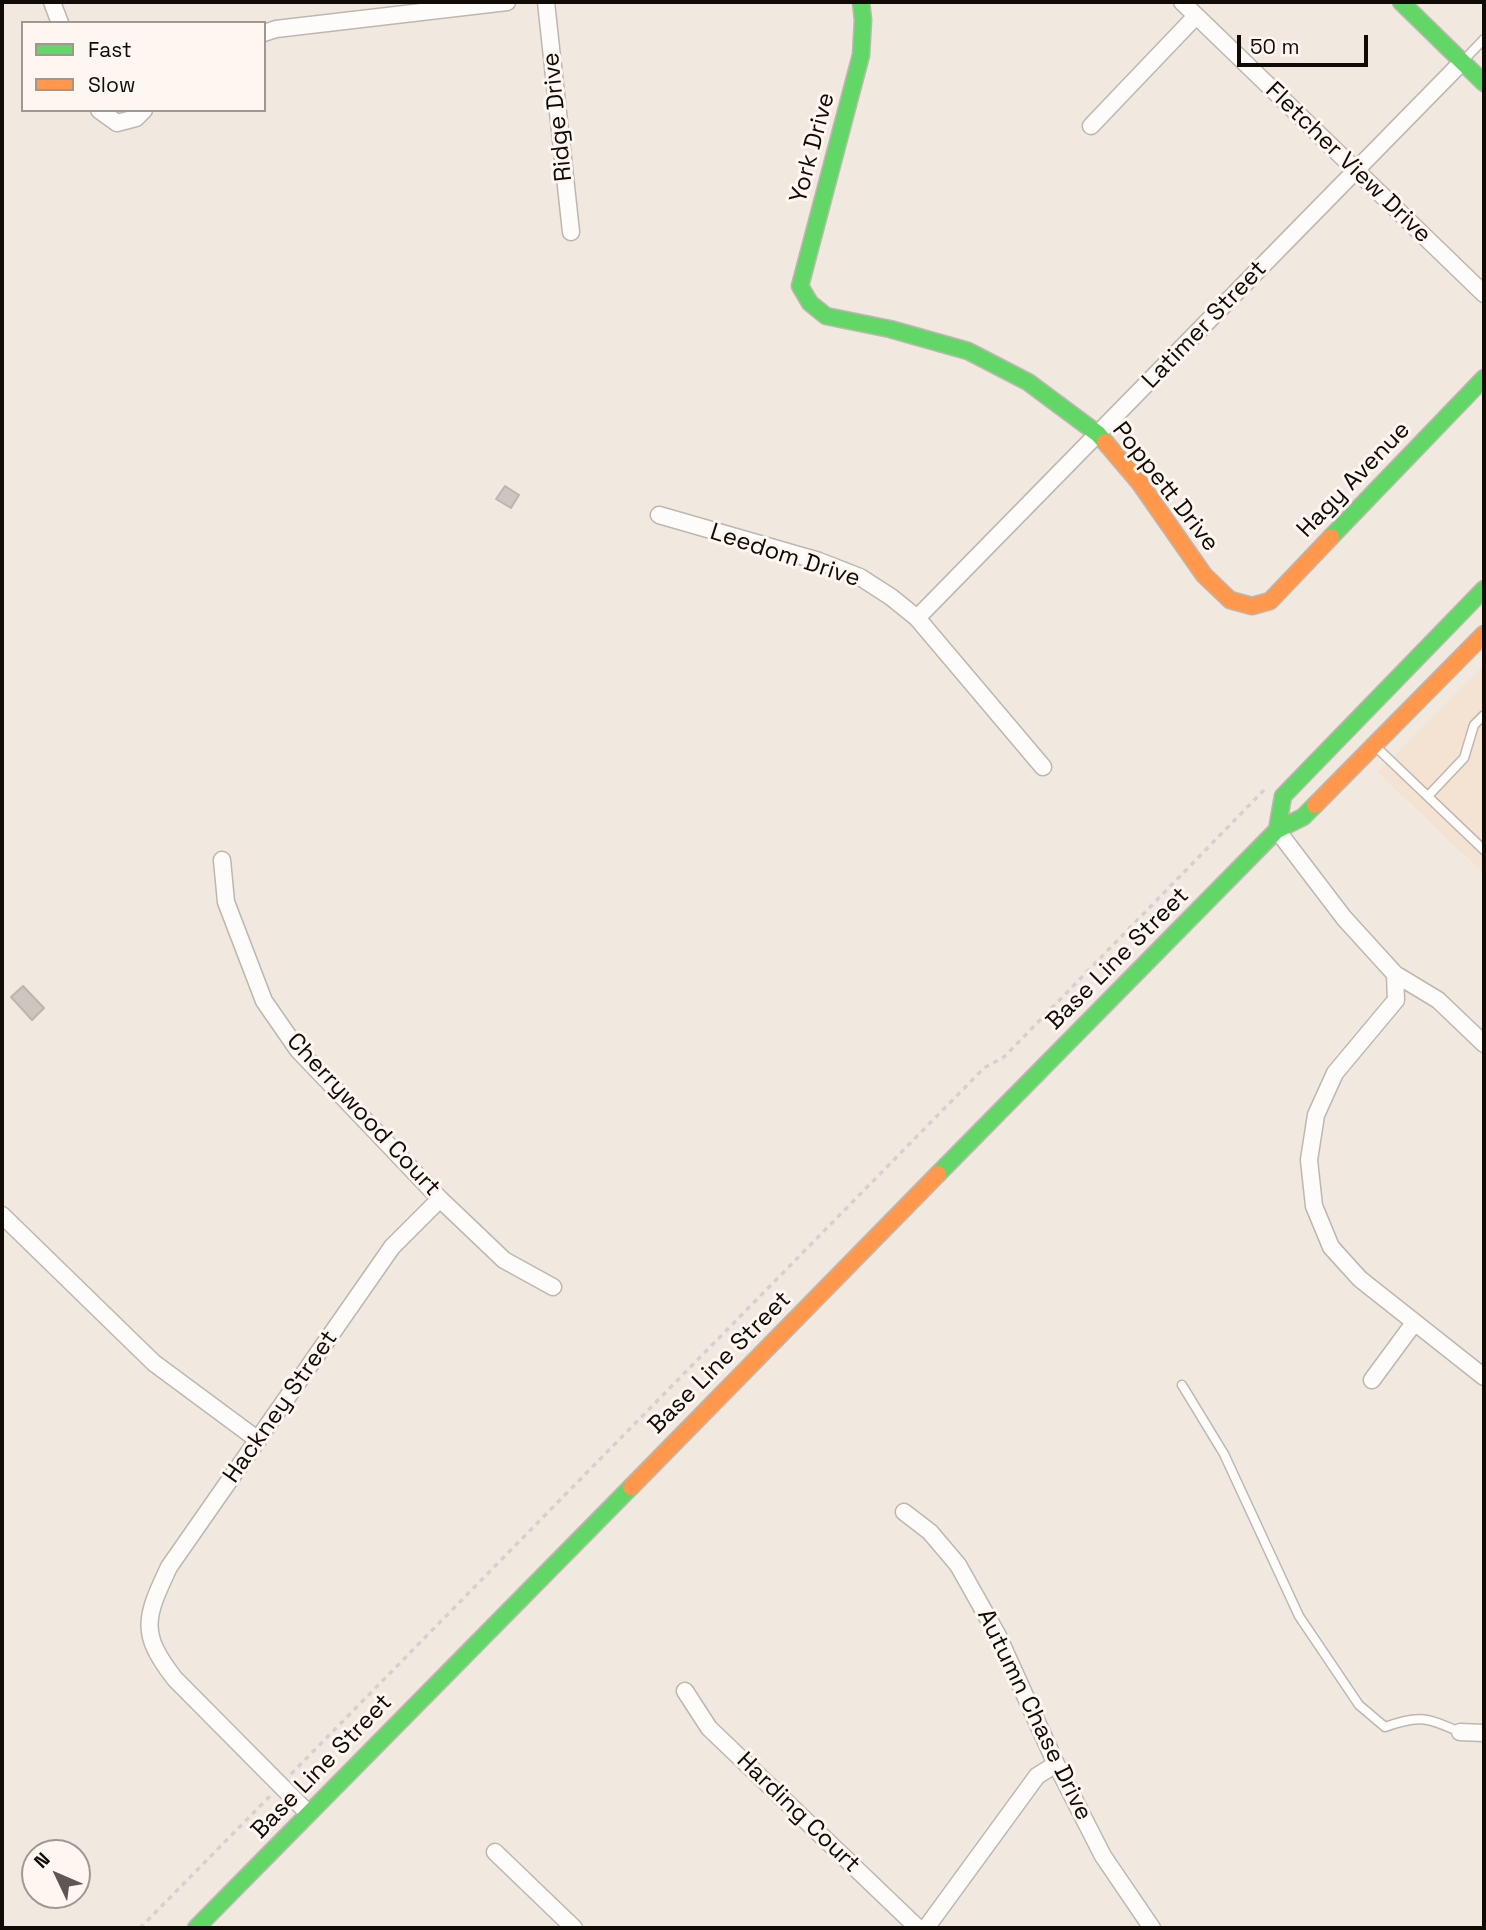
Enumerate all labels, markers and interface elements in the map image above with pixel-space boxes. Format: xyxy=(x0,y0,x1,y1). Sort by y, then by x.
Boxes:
legend xyxy=(21,21,266,112)
scale bar xyxy=(1241,21,1372,65)
text: 50 m xyxy=(1250,33,1300,60)
text: Fast xyxy=(88,36,132,63)
street label: Ridge Drive xyxy=(537,51,579,183)
text: Slow xyxy=(88,71,136,98)
street label: Fletcher View Drive xyxy=(1259,76,1437,250)
street label: York Drive xyxy=(784,90,842,206)
street label: Latimer Street xyxy=(1137,255,1273,395)
street label: Hagy Avenue xyxy=(1291,416,1417,544)
street label: Poppett Drive xyxy=(1106,417,1224,557)
street label: Leedom Drive xyxy=(706,518,864,594)
street label: Base Line Street xyxy=(1041,882,1195,1036)
street label: Cherrywood Court xyxy=(280,1028,446,1202)
street label: Base Line Street xyxy=(643,1286,797,1440)
street label: Hackney Street xyxy=(218,1325,344,1489)
street label: Autumn Chase Drive xyxy=(970,1605,1098,1825)
street label: Base Line Street xyxy=(246,1689,398,1845)
street label: Harding Court xyxy=(730,1747,866,1879)
north arrow xyxy=(21,1839,91,1909)
text: N xyxy=(29,1847,55,1874)

